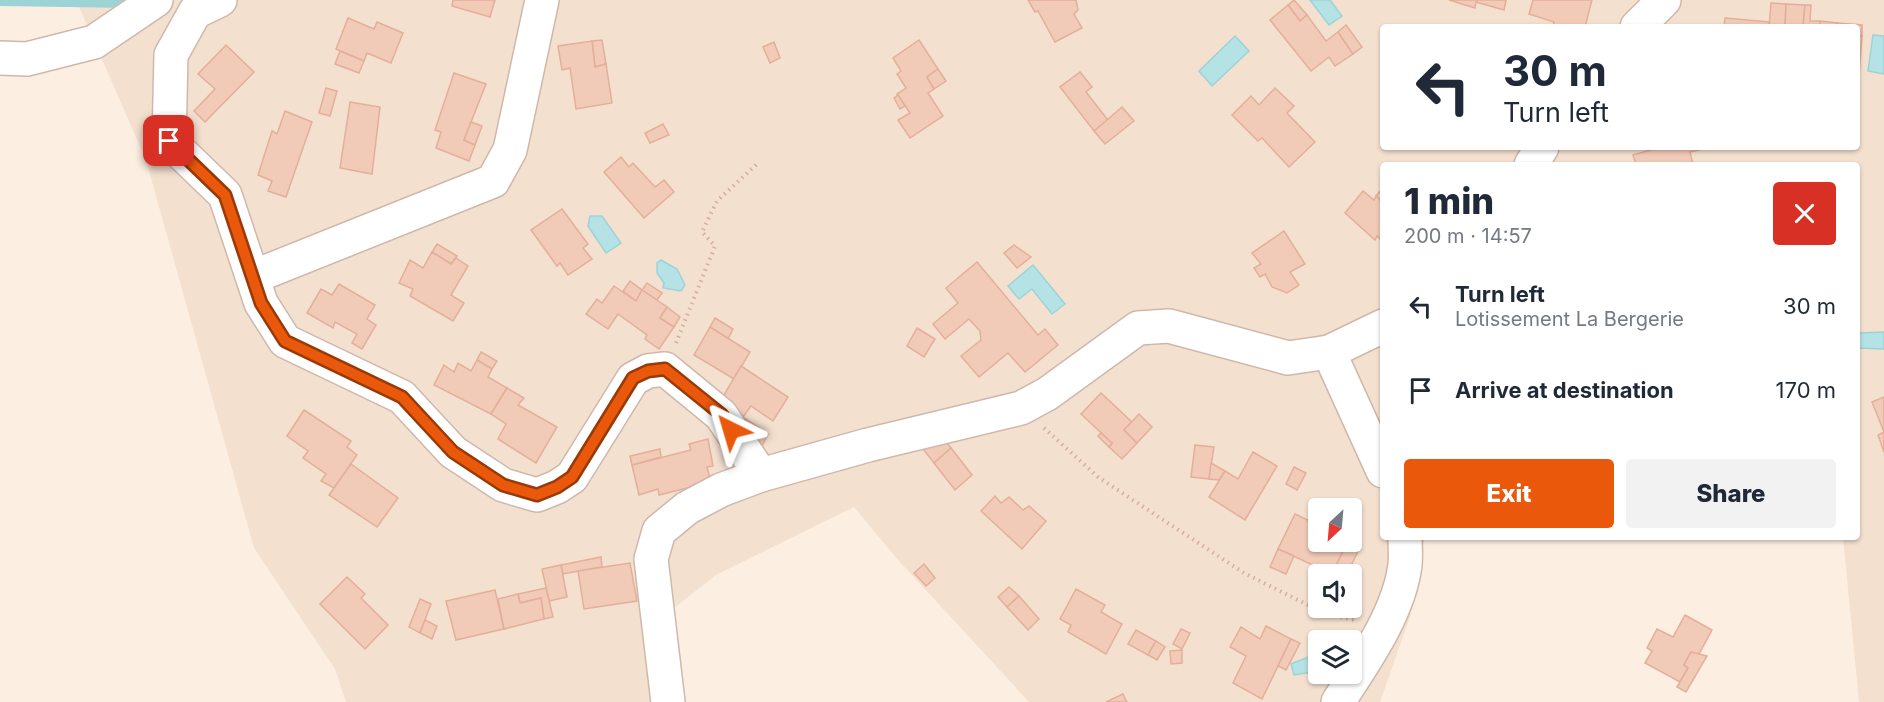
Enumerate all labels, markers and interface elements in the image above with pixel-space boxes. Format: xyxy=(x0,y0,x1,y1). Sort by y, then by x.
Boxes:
text: 30 m xyxy=(1503,45,1607,96)
icon: left xyxy=(1404,48,1482,126)
text: Turn left xyxy=(1503,96,1609,129)
pin xyxy=(143,115,194,166)
icon: arrive xyxy=(152,124,185,157)
text: 1 min xyxy=(1404,179,1494,223)
button: close xyxy=(1773,182,1836,245)
text: 200 m · 14:57 xyxy=(1404,224,1532,248)
text: Turn left xyxy=(1455,281,1545,307)
icon: left xyxy=(1404,290,1437,323)
text: 30 m xyxy=(1783,293,1836,319)
text: Lotissement La Bergerie xyxy=(1455,307,1684,331)
icon: arrive xyxy=(1404,374,1437,407)
text: Arrive at destination xyxy=(1455,377,1674,403)
text: 170 m xyxy=(1776,377,1836,403)
position arrow xyxy=(699,398,763,462)
button: Exit xyxy=(1404,459,1614,528)
button: Share xyxy=(1626,459,1836,528)
north arrow xyxy=(1308,498,1362,552)
map controls xyxy=(1308,498,1362,684)
button: sound xyxy=(1308,564,1362,618)
button: layers xyxy=(1308,630,1362,684)

